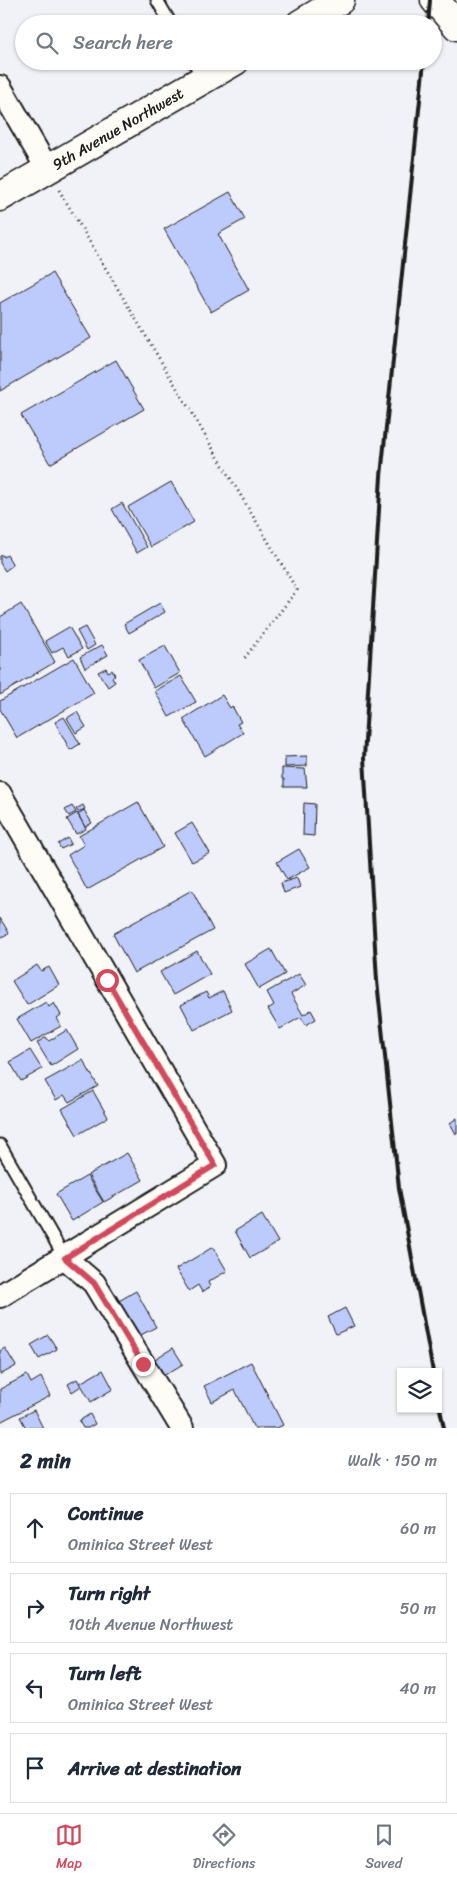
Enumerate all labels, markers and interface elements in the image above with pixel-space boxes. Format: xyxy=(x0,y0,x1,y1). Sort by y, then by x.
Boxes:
search box xyxy=(15,15,442,70)
text: Search here xyxy=(73,26,173,59)
icon: search xyxy=(33,29,61,57)
street label: 9th Avenue Northwest xyxy=(47,80,189,177)
route start xyxy=(96,969,119,992)
route end xyxy=(132,1353,155,1376)
map controls xyxy=(397,1368,442,1413)
button: layers xyxy=(397,1368,442,1413)
text: 2 min xyxy=(20,1442,71,1480)
text: Walk · 150 m xyxy=(348,1446,437,1475)
text: Continue xyxy=(68,1497,144,1530)
icon: ahead xyxy=(21,1514,49,1542)
text: 60 m xyxy=(400,1514,436,1543)
text: Ominica Street West xyxy=(68,1530,213,1559)
text: Turn right xyxy=(68,1577,150,1610)
icon: right xyxy=(21,1594,49,1622)
text: 50 m xyxy=(400,1594,436,1623)
text: 10th Avenue Northwest xyxy=(68,1610,233,1639)
text: Turn left xyxy=(68,1657,141,1690)
icon: left xyxy=(21,1674,49,1702)
text: 40 m xyxy=(399,1674,436,1703)
text: Ominica Street West xyxy=(68,1690,213,1719)
text: Arrive at destination xyxy=(68,1752,241,1785)
icon: arrive xyxy=(21,1754,49,1782)
tab: Map xyxy=(55,1821,83,1876)
tab: Directions xyxy=(193,1821,255,1876)
tab: Saved xyxy=(365,1821,402,1876)

